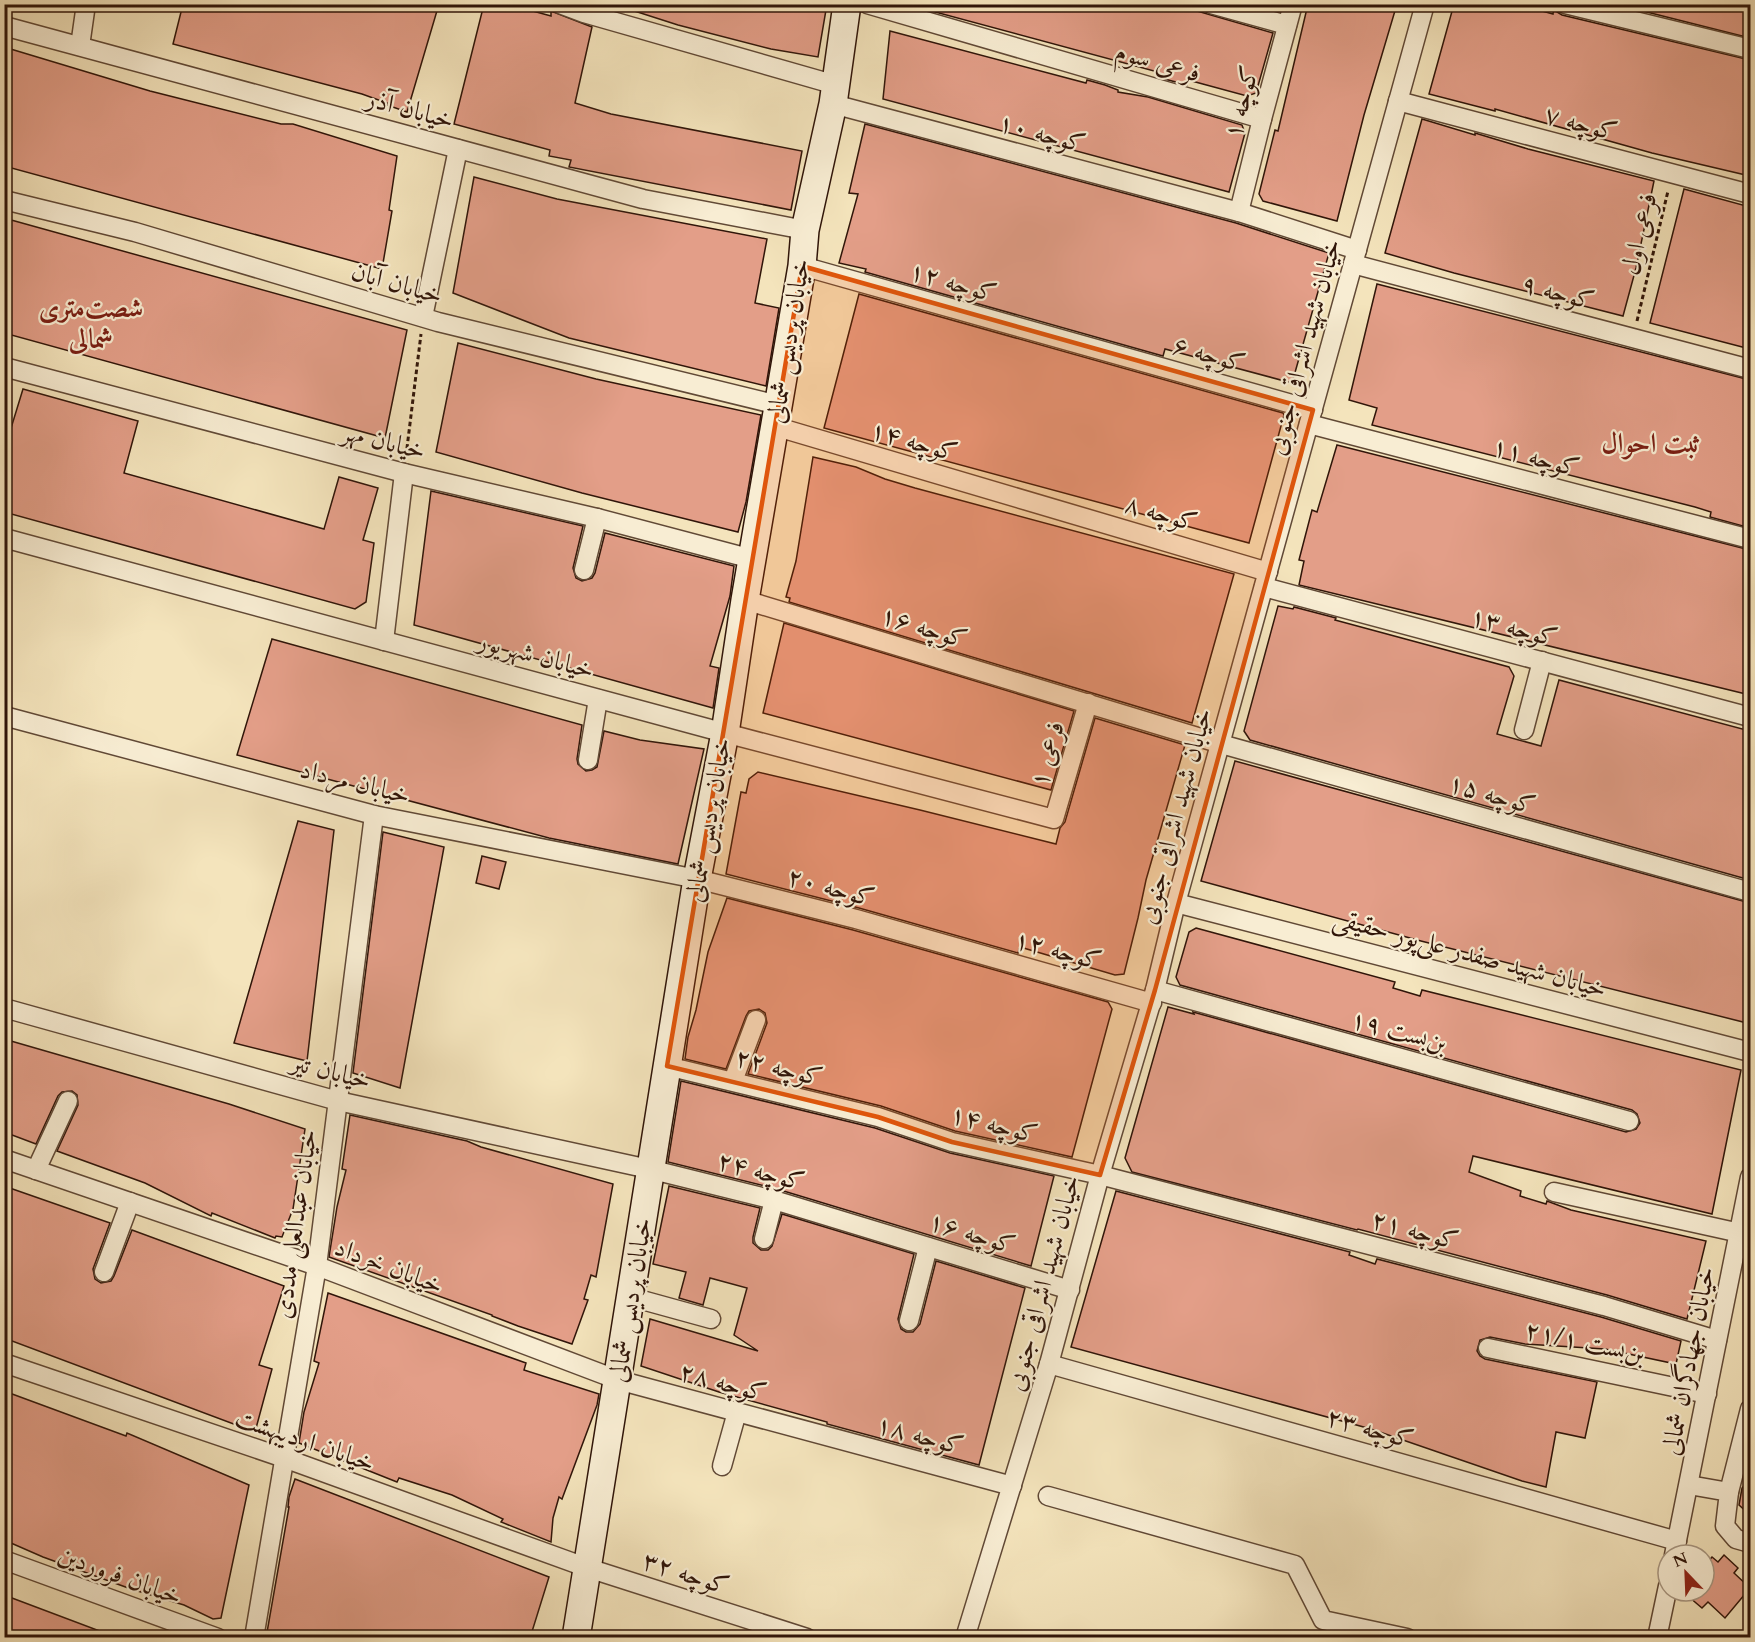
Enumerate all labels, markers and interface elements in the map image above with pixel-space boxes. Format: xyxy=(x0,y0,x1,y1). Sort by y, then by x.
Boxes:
street label: فرعی سوم xyxy=(1110,33,1205,96)
street label: کوچه ۱ xyxy=(1215,62,1267,142)
street label: خیابان آذر xyxy=(359,80,458,138)
street label: کوچه ۷ xyxy=(1541,97,1621,149)
street label: کوچه ۱۰ xyxy=(994,105,1090,161)
street label: فرعی اول xyxy=(1613,190,1665,278)
street label: خیابان شهید اشراقی جنوبی xyxy=(1258,235,1351,459)
street label: خیابان آبان xyxy=(347,253,447,313)
street label: کوچه ۱۲ xyxy=(905,253,1001,311)
street label: خیابان پردیس شمالی xyxy=(758,256,818,426)
street label: کوچه ۹ xyxy=(1518,266,1598,318)
district label: شصت‌متری شمالی xyxy=(39,290,143,358)
street label: کوچه ۶ xyxy=(1169,327,1249,381)
street label: کوچه ۱۴ xyxy=(866,412,962,470)
street label: خیابان مهر xyxy=(336,413,429,468)
district label: ثبت احوال xyxy=(1601,425,1701,462)
street label: کوچه ۱۱ xyxy=(1488,429,1584,485)
street label: کوچه ۸ xyxy=(1121,486,1201,540)
street label: کوچه ۱۶ xyxy=(876,597,972,657)
street label: کوچه ۱۳ xyxy=(1466,599,1562,655)
street label: خیابان شهریور xyxy=(471,622,598,687)
street label: خیابان شهید اشراقی جنوبی xyxy=(1129,704,1222,928)
street label: فرعی ۱ xyxy=(1021,717,1073,791)
street label: خیابان پردیس شمالی xyxy=(676,735,740,905)
street label: خیابان مرداد xyxy=(296,751,414,813)
street label: کوچه ۱۵ xyxy=(1444,765,1540,823)
street label: کوچه ۲۰ xyxy=(783,859,879,915)
street label: خیابان شهید صفدر علی‌پور حقیقی xyxy=(1329,900,1610,1007)
street label: کوچه ۱۲ xyxy=(1010,922,1106,978)
street label: بن‌بست ۱۹ xyxy=(1347,1001,1451,1061)
street label: کوچه ۲۲ xyxy=(732,1039,826,1095)
street label: خیابان تیر xyxy=(284,1043,375,1098)
street label: کوچه ۱۴ xyxy=(947,1096,1041,1152)
street label: خیابان عبدالعلی مددی xyxy=(264,1127,327,1321)
street label: کوچه ۲۴ xyxy=(713,1143,809,1199)
street label: خیابان شهید اشراقی جنوبی xyxy=(997,1171,1090,1395)
street label: کوچه ۲۱ xyxy=(1367,1202,1463,1258)
street label: کوچه ۱۶ xyxy=(924,1203,1020,1263)
street label: خیابان پردیس شمالی xyxy=(600,1215,660,1385)
street label: خیابان خرداد xyxy=(330,1229,448,1303)
street label: خیابان جهادگران شمالی xyxy=(1653,1264,1723,1458)
street label: بن‌بست ۲۱/۱ xyxy=(1522,1312,1648,1372)
street label: کوچه ۲۸ xyxy=(675,1354,771,1410)
street label: کوچه ۲۳ xyxy=(1322,1399,1418,1457)
street label: خیابان اردیبهشت xyxy=(231,1400,379,1480)
street label: کوچه ۱۸ xyxy=(872,1407,968,1463)
street label: خیابان فروردین xyxy=(53,1536,187,1614)
street label: کوچه ۳۲ xyxy=(638,1543,734,1603)
north arrow xyxy=(1656,1543,1716,1603)
text: N xyxy=(1670,1547,1691,1573)

